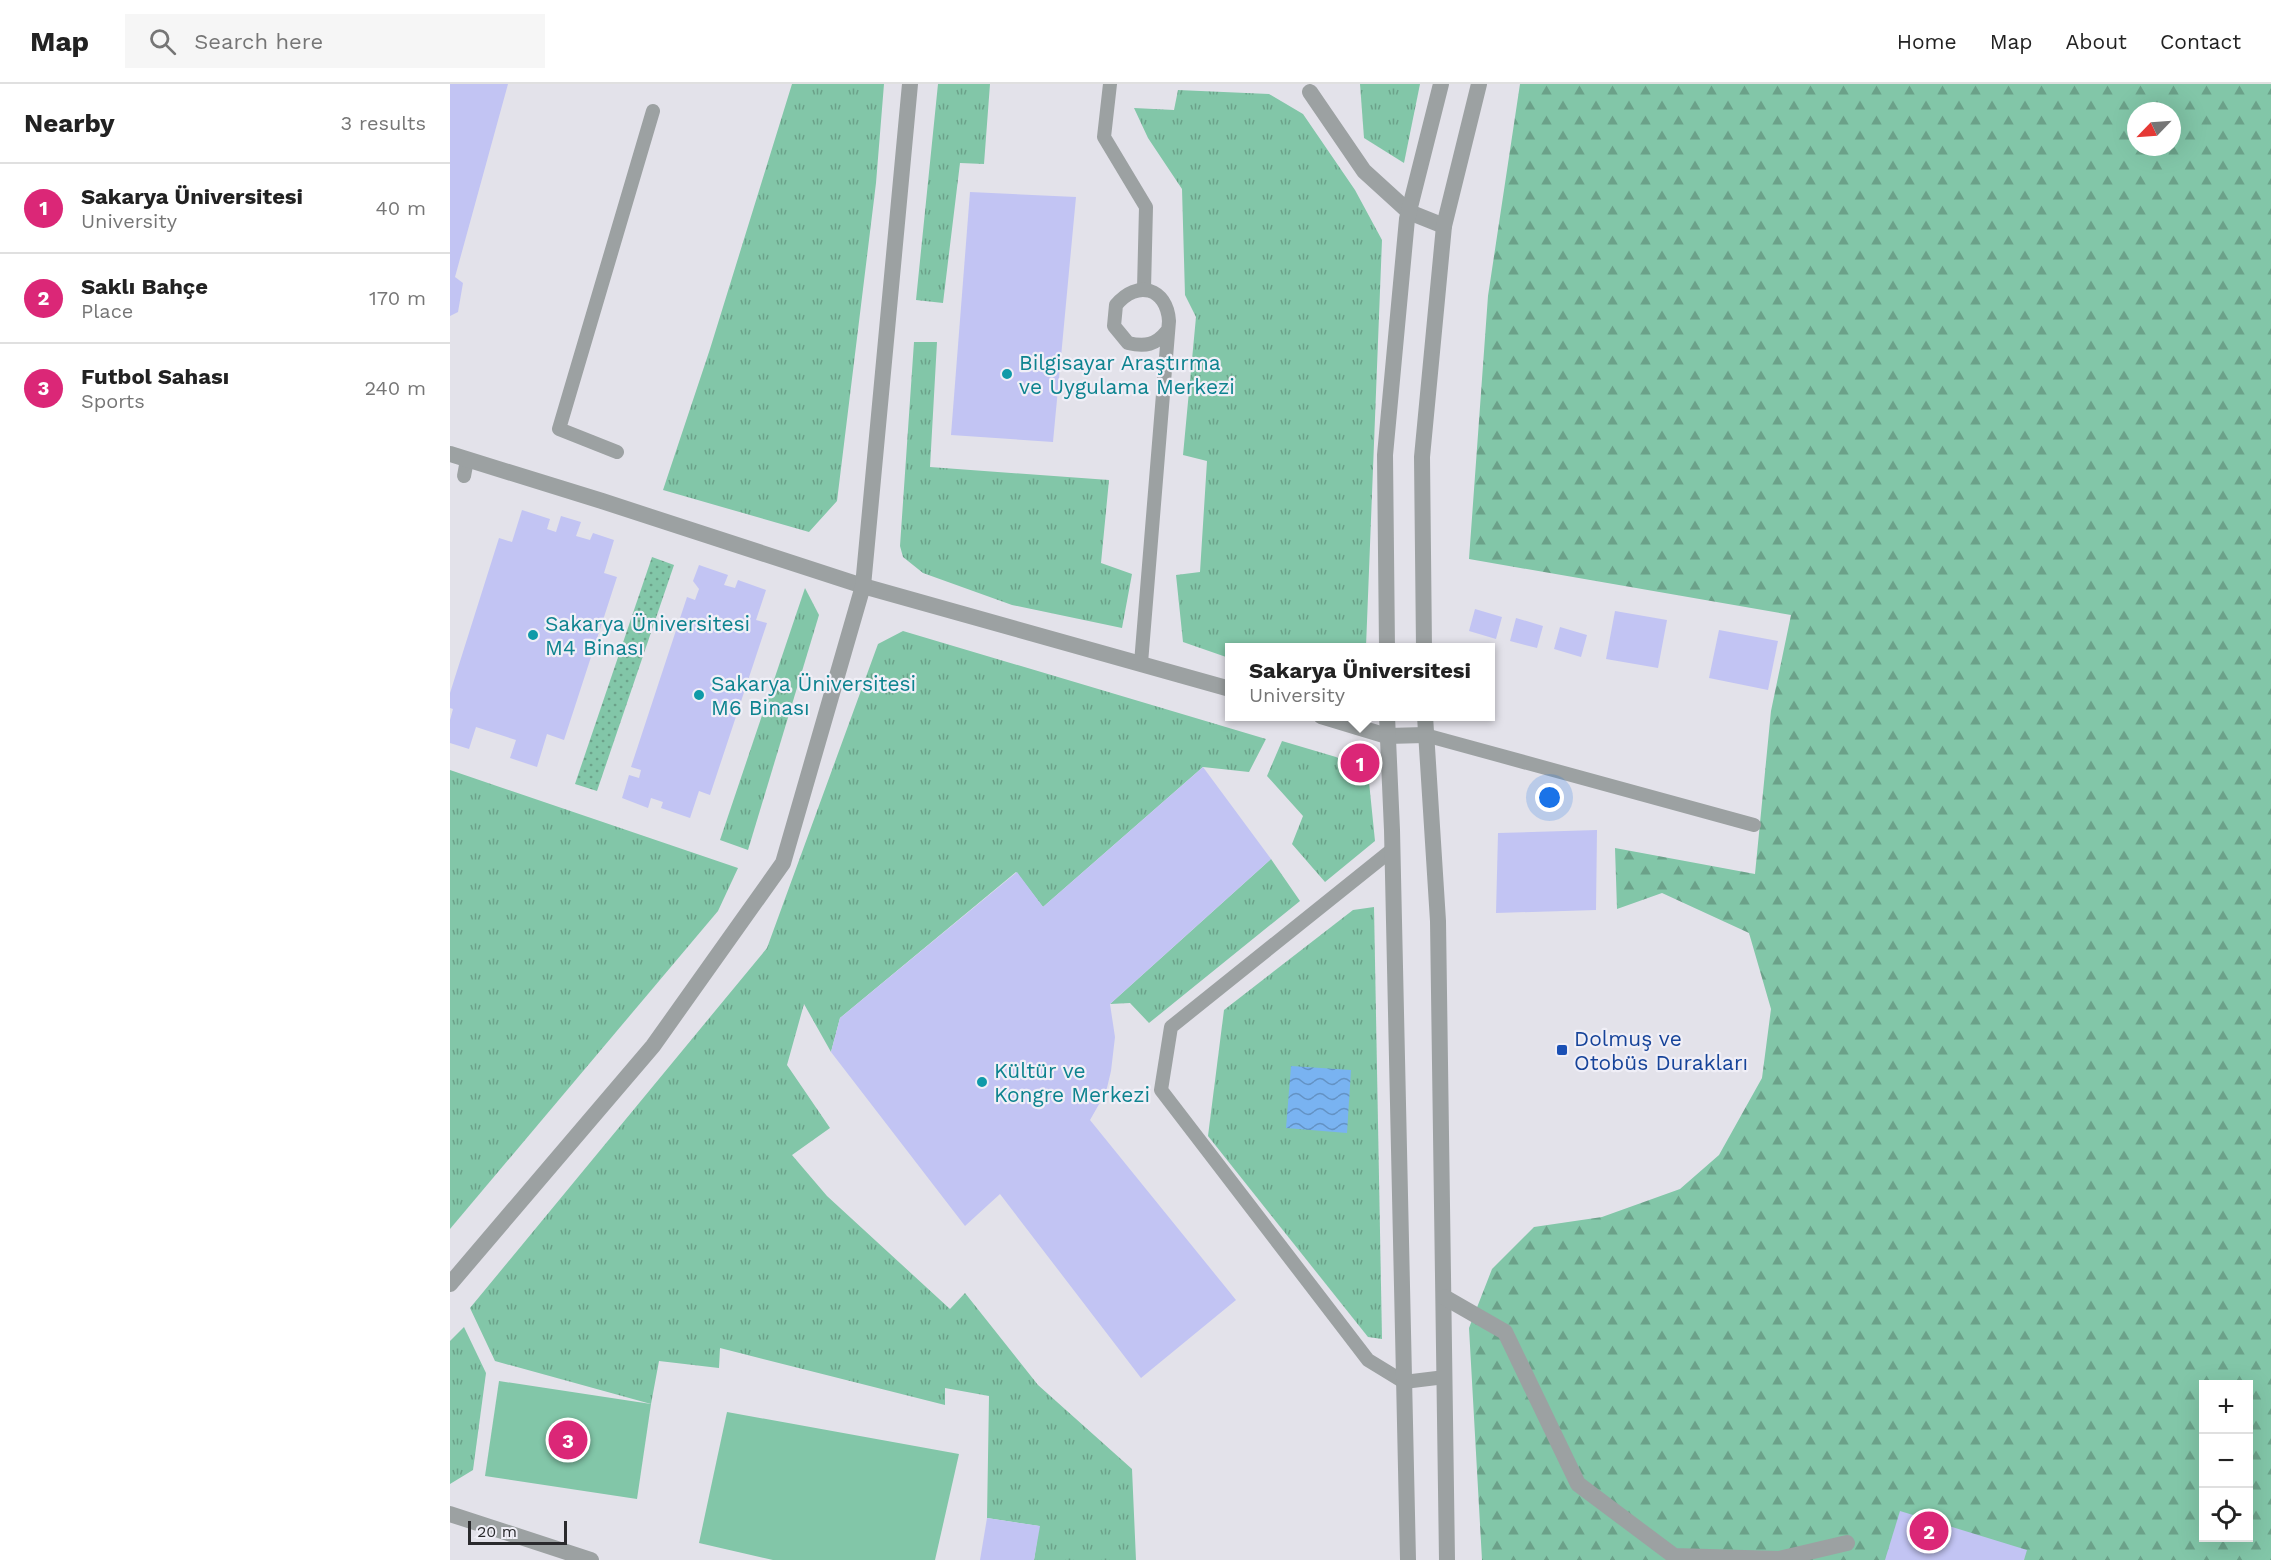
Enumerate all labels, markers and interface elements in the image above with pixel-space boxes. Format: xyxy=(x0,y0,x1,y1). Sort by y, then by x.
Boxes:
search box xyxy=(125,14,545,68)
text: Map xyxy=(30,25,89,58)
icon: search xyxy=(146,25,179,58)
text: Search here xyxy=(194,29,323,54)
text: Home xyxy=(1897,29,1957,54)
text: Map xyxy=(1990,29,2033,54)
text: About xyxy=(2066,29,2127,54)
text: Contact xyxy=(2160,29,2241,54)
north arrow xyxy=(2127,102,2181,156)
text: Nearby xyxy=(24,108,115,138)
text: 3 results xyxy=(341,111,426,135)
text: Sakarya Üniversitesi xyxy=(81,184,303,209)
text: 1 xyxy=(39,196,48,220)
text: 40 m xyxy=(375,196,426,220)
text: University xyxy=(81,209,177,233)
text: Saklı Bahçe xyxy=(81,274,208,299)
text: 2 xyxy=(38,286,49,310)
text: 170 m xyxy=(369,286,426,310)
text: Place xyxy=(81,299,133,323)
place label: Bilgisayar Araştırma ve Uygulama Merkezi xyxy=(1019,350,1235,399)
text: Futbol Sahası xyxy=(81,364,229,389)
marker: Bilgisayar Araştırma ve Uygulama Merkezi xyxy=(1000,367,1014,381)
text: 3 xyxy=(38,376,49,400)
text: 240 m xyxy=(364,376,426,400)
text: Sports xyxy=(81,389,145,413)
place label: Sakarya Üniversitesi M4 Binası xyxy=(545,611,750,660)
marker: Sakarya Üniversitesi M4 Binası xyxy=(526,628,540,642)
popup xyxy=(1225,643,1495,721)
text: Sakarya Üniversitesi xyxy=(1249,658,1471,683)
place label: Sakarya Üniversitesi M6 Binası xyxy=(711,671,916,720)
text: University xyxy=(1249,683,1345,707)
marker: Sakarya Üniversitesi M6 Binası xyxy=(692,688,706,702)
pin: 1 xyxy=(1340,740,1380,786)
your location xyxy=(1535,783,1564,812)
place label: Dolmuş ve Otobüs Durakları xyxy=(1574,1026,1748,1075)
marker: Dolmuş ve Otobüs Durakları xyxy=(1555,1043,1569,1057)
place label: Kültür ve Kongre Merkezi xyxy=(994,1058,1150,1107)
marker: Kültür ve Kongre Merkezi xyxy=(975,1075,989,1089)
map controls xyxy=(2199,1380,2253,1542)
button: + xyxy=(2199,1380,2253,1434)
pin: 3 xyxy=(548,1418,588,1462)
button: − xyxy=(2199,1434,2253,1488)
button: locate xyxy=(2199,1488,2253,1542)
pin: 2 xyxy=(1910,1508,1948,1554)
scale bar xyxy=(468,1518,567,1546)
text: 20 m xyxy=(477,1522,517,1541)

